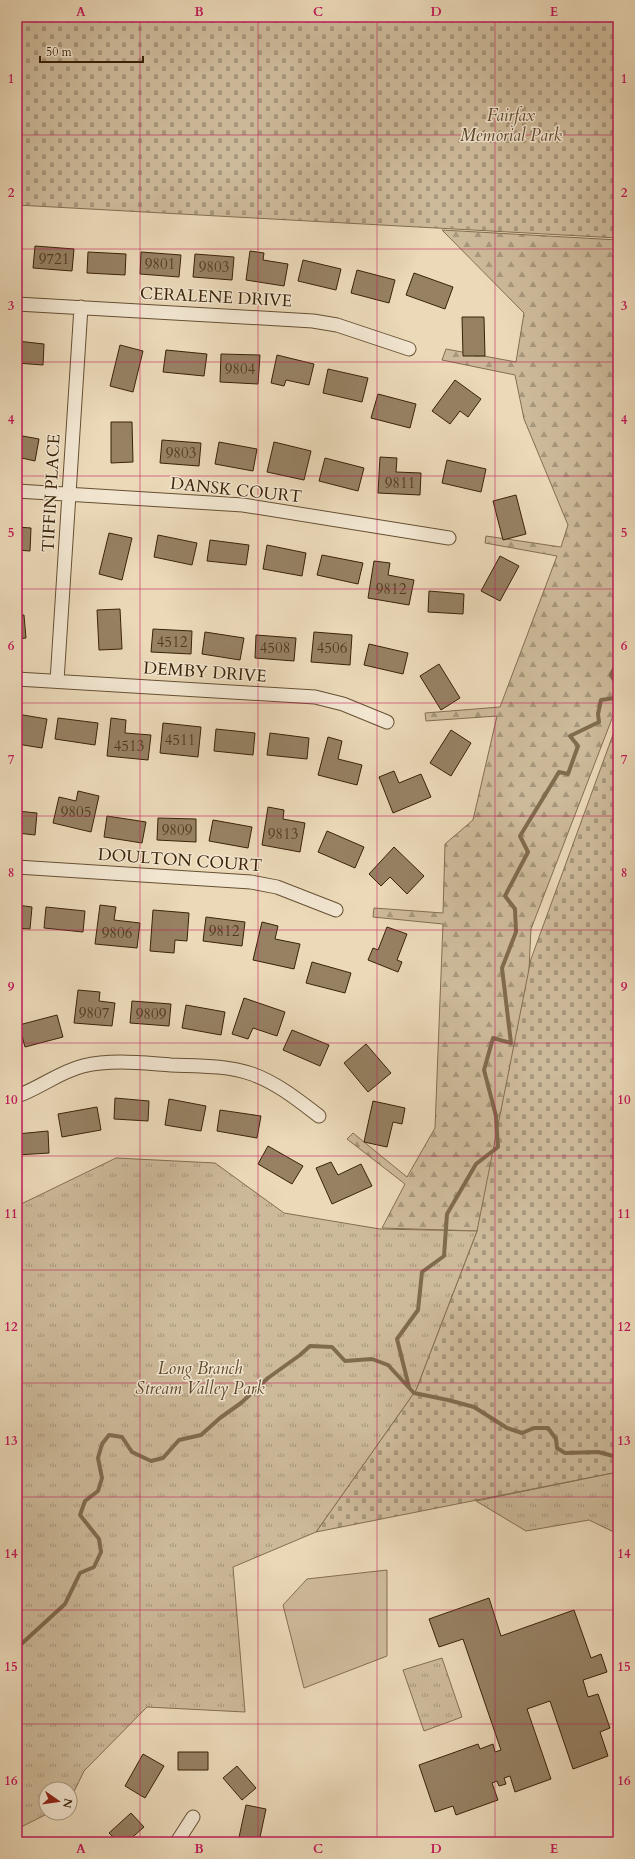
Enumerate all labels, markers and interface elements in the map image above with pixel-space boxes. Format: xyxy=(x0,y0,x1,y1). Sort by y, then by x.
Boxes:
text: A xyxy=(76,3,86,21)
text: B xyxy=(194,3,204,21)
text: C xyxy=(313,3,323,21)
text: D xyxy=(430,3,442,21)
text: E xyxy=(550,3,558,21)
scale bar xyxy=(40,38,143,64)
text: 50 m xyxy=(46,44,73,60)
text: 1 xyxy=(8,70,14,88)
text: 1 xyxy=(621,70,627,88)
park label: Fairfax Memorial Park xyxy=(460,104,563,147)
text: 2 xyxy=(8,184,15,202)
text: 2 xyxy=(621,184,628,202)
house number: 9721 xyxy=(39,249,69,269)
house number: 9801 xyxy=(145,254,175,274)
house number: 9803 xyxy=(199,257,229,277)
street label: CERALENE DRIVE xyxy=(139,282,293,312)
text: 3 xyxy=(8,297,15,315)
text: 3 xyxy=(621,297,628,315)
house number: 9804 xyxy=(225,359,256,379)
text: 4 xyxy=(8,411,15,429)
text: 4 xyxy=(621,411,628,429)
street label: TIFFIN PLACE xyxy=(36,433,66,553)
house number: 9803 xyxy=(166,443,196,463)
street label: DANSK COURT xyxy=(169,472,303,508)
house number: 9811 xyxy=(385,473,415,493)
text: 5 xyxy=(8,524,14,542)
text: 5 xyxy=(621,524,627,542)
house number: 9812 xyxy=(376,579,407,599)
house number: 4512 xyxy=(157,632,188,652)
text: 6 xyxy=(8,637,15,655)
text: 6 xyxy=(621,637,628,655)
house number: 4508 xyxy=(260,638,290,658)
house number: 4506 xyxy=(317,638,348,658)
street label: DEMBY DRIVE xyxy=(143,656,267,688)
house number: 4511 xyxy=(165,730,195,750)
house number: 4513 xyxy=(114,736,144,756)
text: 7 xyxy=(8,751,15,769)
text: 7 xyxy=(621,751,628,769)
house number: 9805 xyxy=(61,802,91,822)
house number: 9809 xyxy=(162,820,193,840)
house number: 9813 xyxy=(268,824,298,844)
street label: DOULTON COURT xyxy=(97,843,263,877)
text: 8 xyxy=(8,864,14,882)
text: 8 xyxy=(621,864,627,882)
house number: 9812 xyxy=(209,921,240,941)
house number: 9806 xyxy=(102,923,133,943)
text: 9 xyxy=(8,978,15,996)
text: 9 xyxy=(621,978,628,996)
house number: 9807 xyxy=(79,1003,110,1023)
house number: 9809 xyxy=(136,1004,167,1024)
text: 10 xyxy=(4,1091,18,1109)
text: 10 xyxy=(617,1091,631,1109)
text: 11 xyxy=(4,1205,18,1223)
text: 11 xyxy=(617,1205,631,1223)
text: 12 xyxy=(4,1318,18,1336)
text: 12 xyxy=(617,1318,631,1336)
park label: Long Branch Stream Valley Park xyxy=(135,1357,265,1400)
text: 13 xyxy=(4,1432,18,1450)
text: 13 xyxy=(617,1432,631,1450)
text: 14 xyxy=(4,1545,18,1563)
text: 14 xyxy=(617,1545,631,1563)
text: 15 xyxy=(4,1658,18,1676)
text: 15 xyxy=(617,1658,631,1676)
text: 16 xyxy=(4,1772,18,1790)
text: 16 xyxy=(617,1772,631,1790)
north arrow xyxy=(38,1781,78,1821)
text: N xyxy=(59,1797,76,1810)
text: A xyxy=(76,1840,86,1858)
text: B xyxy=(194,1840,204,1858)
text: C xyxy=(313,1840,323,1858)
text: D xyxy=(430,1840,442,1858)
text: E xyxy=(550,1840,558,1858)

